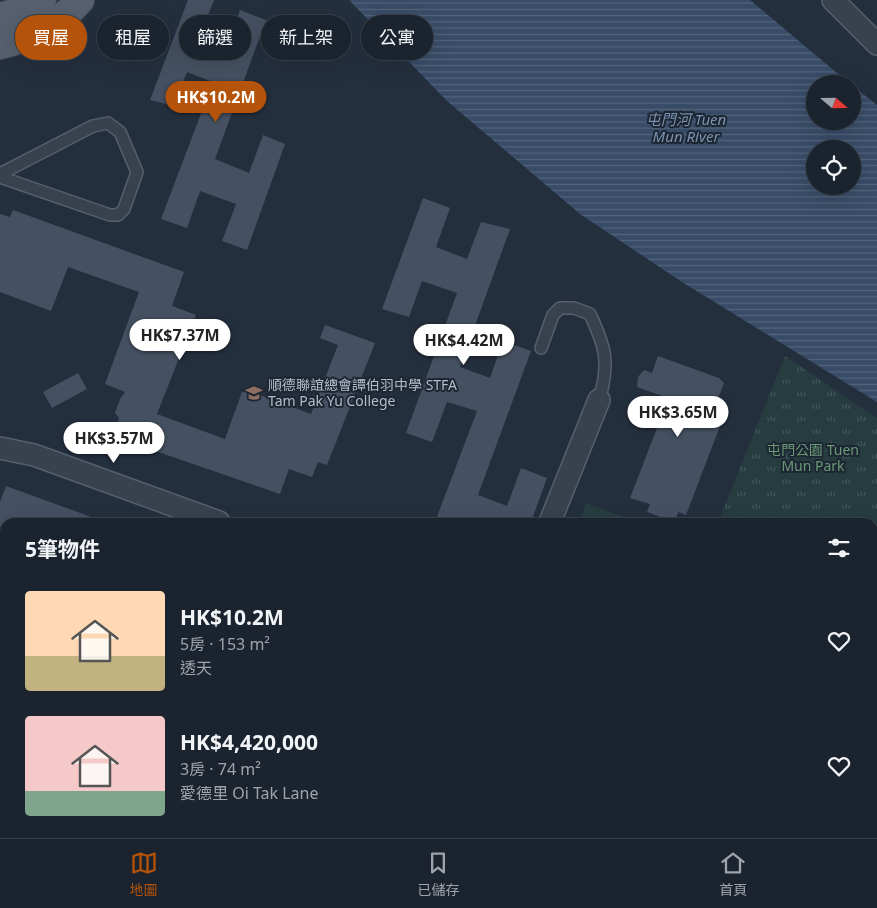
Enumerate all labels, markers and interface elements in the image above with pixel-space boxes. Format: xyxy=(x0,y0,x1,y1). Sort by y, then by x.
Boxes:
chip: 買屋 xyxy=(15,15,87,60)
chip: 租屋 xyxy=(97,15,169,60)
chip: 篩選 xyxy=(179,15,251,60)
chip: 新上架 xyxy=(261,15,351,60)
chip: 公寓 xyxy=(361,15,433,60)
north arrow xyxy=(806,75,861,130)
map controls xyxy=(806,75,861,195)
pin: HK$10.2M xyxy=(164,80,268,123)
text: HK$10.2M xyxy=(176,86,256,108)
water label: 屯門河 Tuen Mun River xyxy=(646,109,726,146)
button: locate xyxy=(806,140,861,195)
pin: HK$7.37M xyxy=(128,318,232,361)
text: HK$7.37M xyxy=(140,324,220,346)
pin: HK$4.42M xyxy=(412,324,516,366)
text: HK$4.42M xyxy=(424,329,504,351)
place label: 順德聯誼總會譚伯羽中學 STFA Tam Pak Yu College xyxy=(268,375,457,410)
school or university icon: 順德聯誼總會譚伯羽中學 STFA Tam Pak Yu College xyxy=(244,383,264,403)
pin: HK$3.65M xyxy=(626,396,730,438)
text: HK$3.65M xyxy=(638,401,718,423)
pin: HK$3.57M xyxy=(62,422,166,464)
text: HK$3.57M xyxy=(74,427,154,449)
park label: 屯門公園 Tuen Mun Park xyxy=(767,440,859,475)
icon: filters xyxy=(825,534,853,562)
text: 5筆物件 xyxy=(25,535,100,563)
text: HK$10.2M xyxy=(180,603,284,631)
icon: home xyxy=(65,611,125,671)
icon: heart xyxy=(825,627,853,655)
text: 5房 · 153 m² xyxy=(180,633,270,655)
text: 透天 xyxy=(180,657,212,679)
text: HK$4,420,000 xyxy=(180,728,318,756)
icon: home xyxy=(65,736,125,796)
icon: heart xyxy=(825,752,853,780)
text: 3房 · 74 m² xyxy=(180,758,261,780)
text: 愛德里 Oi Tak Lane xyxy=(180,782,319,804)
tab: 地圖 xyxy=(130,849,158,899)
tab: 已儲存 xyxy=(417,849,459,899)
tab: 首頁 xyxy=(719,849,747,899)

